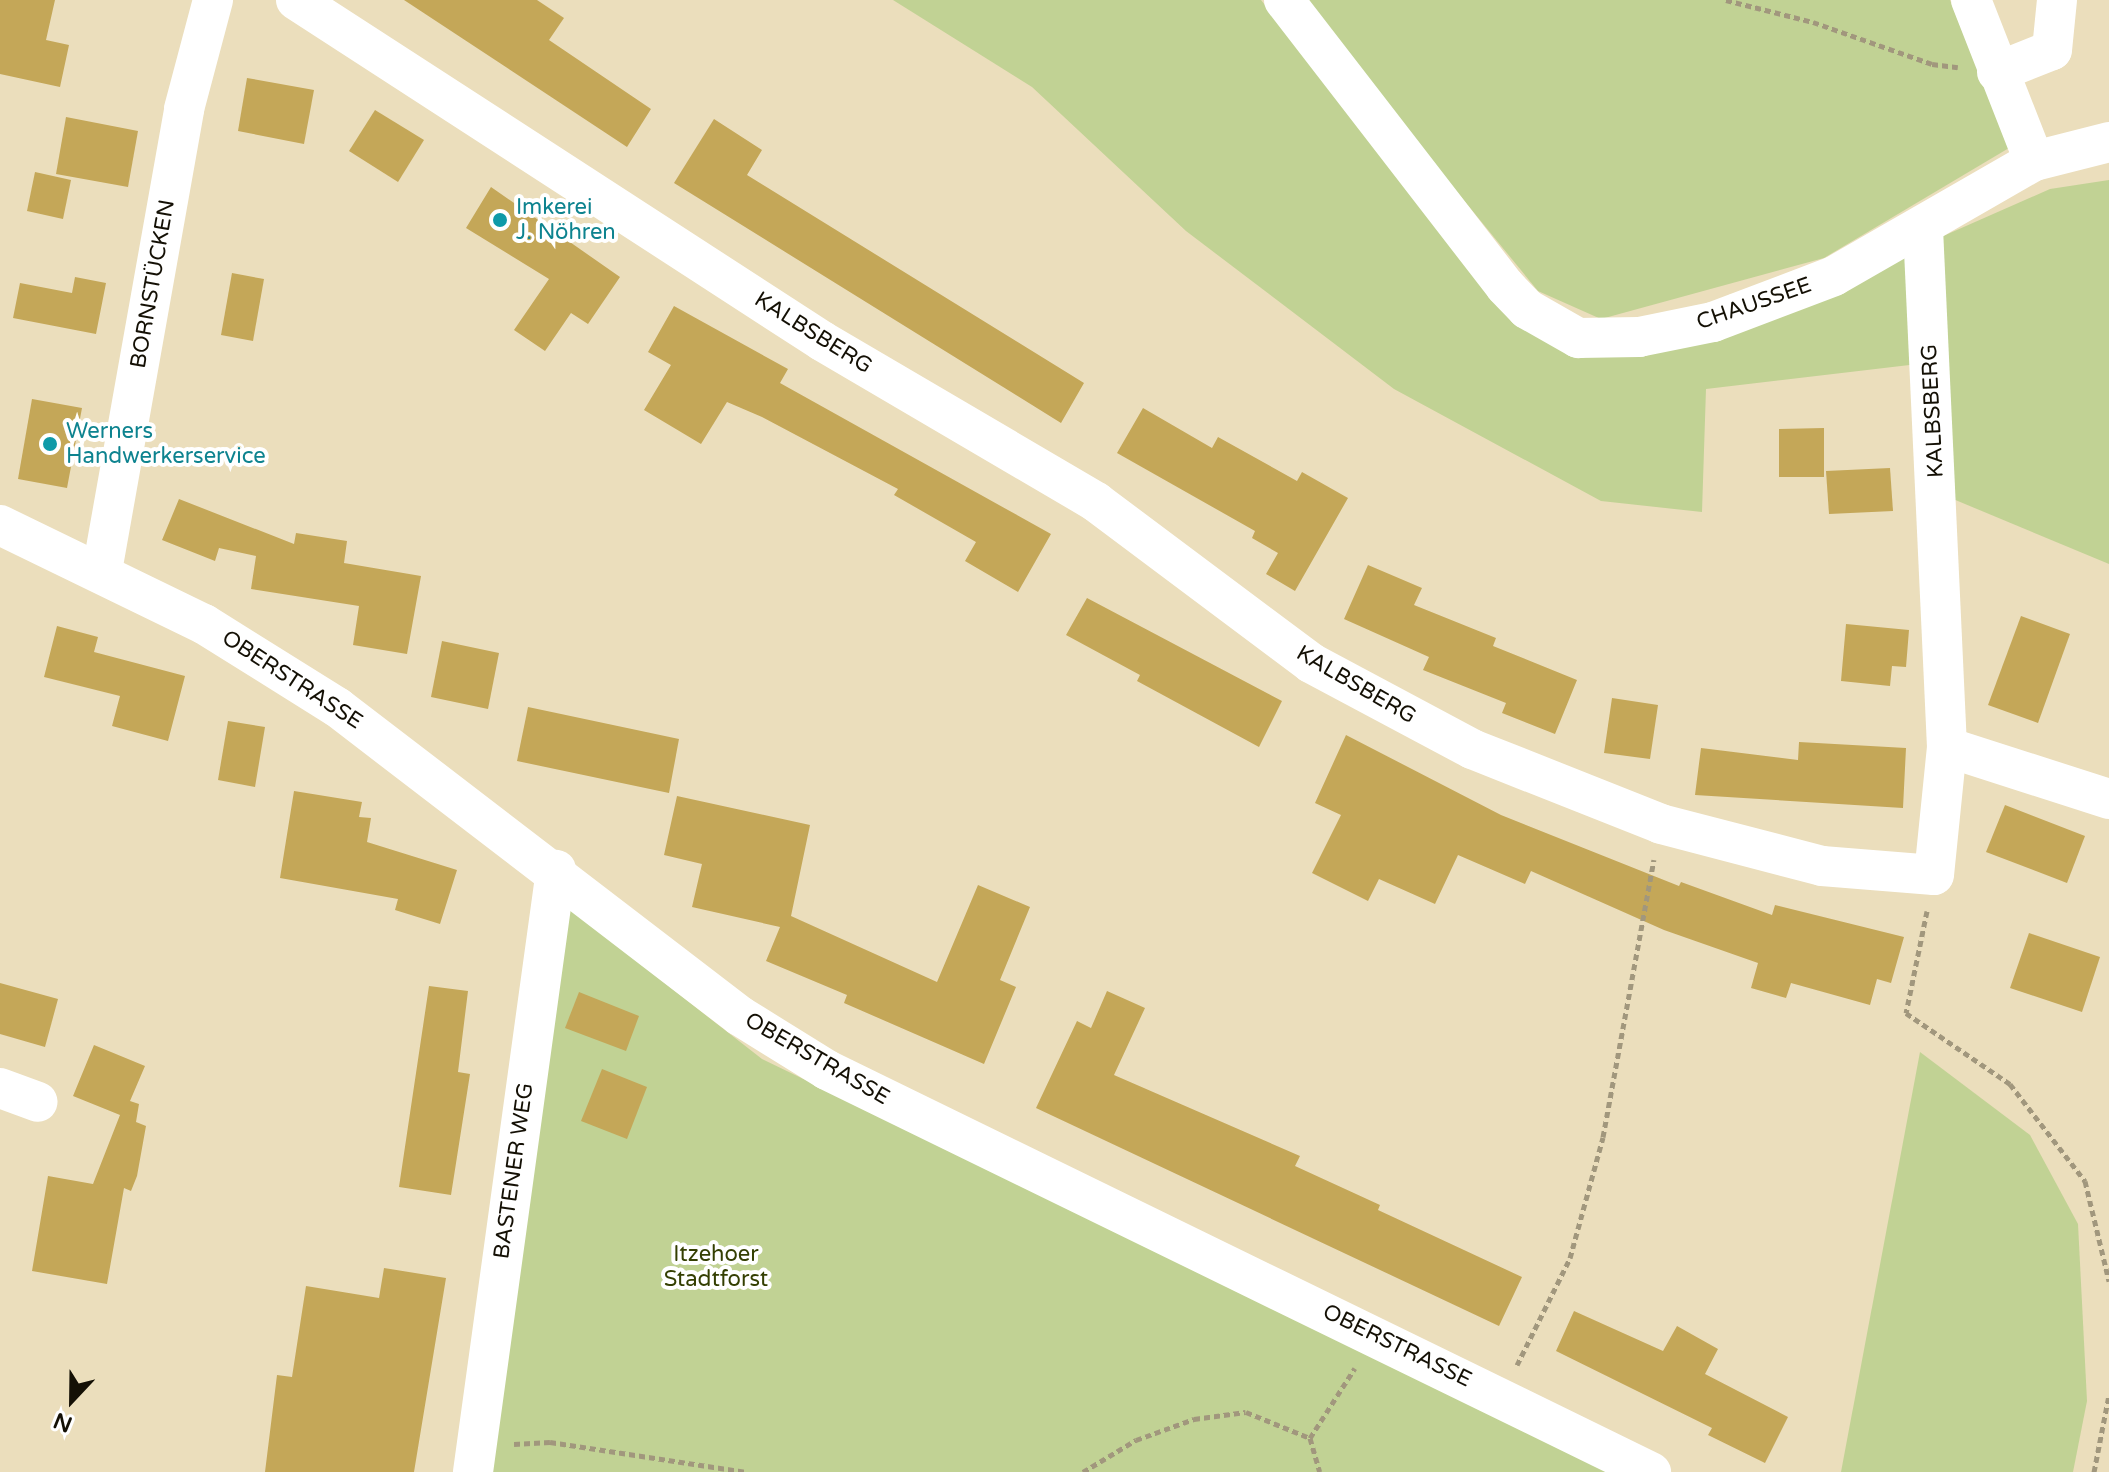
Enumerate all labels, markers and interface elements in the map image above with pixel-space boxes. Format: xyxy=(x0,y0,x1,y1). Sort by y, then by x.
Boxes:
place label: Imkerei J. Nöhren xyxy=(516,194,616,246)
street label: BORNSTÜCKEN xyxy=(125,198,181,370)
marker: Imkerei J. Nöhren xyxy=(491,211,509,229)
street label: CHAUSSEE xyxy=(1693,272,1815,336)
street label: KALBSBERG xyxy=(749,286,877,380)
street label: KALBSBERG xyxy=(1916,344,1950,478)
place label: Werners Handwerkerservice xyxy=(66,418,266,470)
marker: Werners Handwerkerservice xyxy=(41,435,59,453)
street label: OBERSTRASSE xyxy=(217,625,367,735)
street label: KALBSBERG xyxy=(1291,640,1421,730)
street label: OBERSTRASSE xyxy=(740,1007,894,1111)
street label: BASTENER WEG xyxy=(489,1081,539,1261)
park label: Itzehoer Stadtforst xyxy=(664,1241,768,1292)
street label: OBERSTRASSE xyxy=(1318,1299,1476,1393)
north arrow xyxy=(32,1360,112,1440)
text: N xyxy=(50,1407,76,1438)

